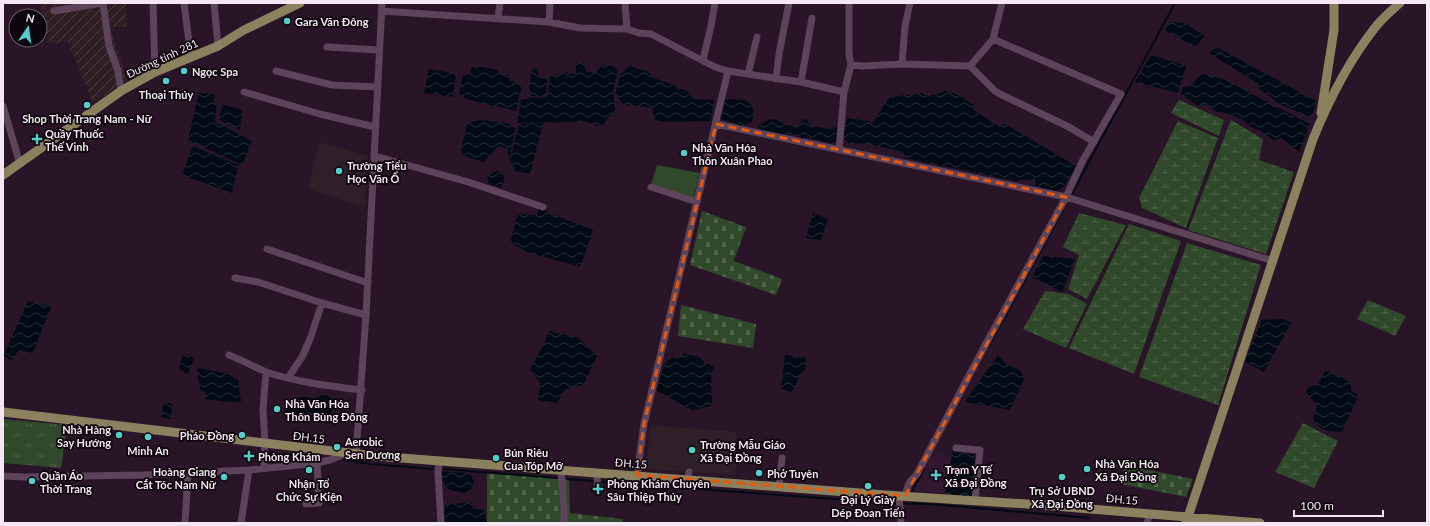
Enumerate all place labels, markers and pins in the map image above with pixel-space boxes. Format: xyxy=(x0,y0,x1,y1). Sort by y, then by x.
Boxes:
place label: Gara Văn Đông xyxy=(295,15,369,28)
marker: Gara Văn Đông xyxy=(282,16,292,26)
place label: Ngọc Spa xyxy=(192,65,238,78)
marker: Ngọc Spa xyxy=(179,66,189,76)
marker: Thoại Thúy xyxy=(161,76,171,86)
place label: Thoại Thúy xyxy=(139,88,193,101)
marker: Shop Thời Trang Nam - Nữ xyxy=(82,100,92,110)
place label: Shop Thời Trang Nam - Nữ xyxy=(22,112,153,125)
place label: Quầy Thuốc Thế Vinh xyxy=(45,127,105,153)
marker: Quầy Thuốc Thế Vinh xyxy=(32,134,42,144)
place label: Nhà Văn Hóa Thôn Xuân Phao xyxy=(692,141,773,167)
marker: Nhà Văn Hóa Thôn Xuân Phao xyxy=(679,148,689,158)
place label: Trường Tiểu Học Văn Ổ xyxy=(347,159,406,185)
marker: Trường Tiểu Học Văn Ổ xyxy=(334,166,344,176)
place label: Nhà Văn Hóa Thôn Bùng Đông xyxy=(285,397,368,423)
marker: Nhà Văn Hóa Thôn Bùng Đông xyxy=(272,404,282,414)
place label: Nhà Hàng Say Hướng xyxy=(57,423,111,449)
place label: Pháo Đồng xyxy=(180,429,234,442)
marker: Nhà Hàng Say Hướng xyxy=(114,430,124,440)
marker: Pháo Đồng xyxy=(237,430,247,440)
marker: Minh An xyxy=(143,432,153,442)
place label: Aerobic Sen Dương xyxy=(344,435,400,461)
place label: Trường Mẫu Giáo Xã Đại Đồng xyxy=(700,438,786,464)
marker: Aerobic Sen Dương xyxy=(332,442,342,452)
place label: Minh An xyxy=(127,444,169,457)
marker: Trường Mẫu Giáo Xã Đại Đồng xyxy=(687,445,697,455)
place label: Bún Riêu Cua Tóp Mỡ xyxy=(504,446,564,472)
marker: Phòng Khám xyxy=(243,450,255,462)
place label: Phòng Khám xyxy=(258,450,321,463)
marker: Bún Riêu Cua Tóp Mỡ xyxy=(491,453,501,463)
place label: Nhà Văn Hóa Xã Đại Đồng xyxy=(1095,457,1159,483)
place label: Trạm Y Tế Xã Đại Đồng xyxy=(945,463,1007,489)
marker: Nhà Văn Hóa Xã Đại Đồng xyxy=(1082,464,1092,474)
place label: Hoàng Giang Cắt Tóc Nam Nữ xyxy=(136,465,217,491)
marker: Nhận Tổ Chức Sự Kiện xyxy=(304,465,314,475)
place label: Phở Tuyên xyxy=(767,467,818,480)
marker: Phở Tuyên xyxy=(754,468,764,478)
place label: Quần Áo Thời Trang xyxy=(40,469,92,495)
marker: Trạm Y Tế Xã Đại Đồng xyxy=(930,469,942,481)
marker: Hoàng Giang Cắt Tóc Nam Nữ xyxy=(219,472,229,482)
marker: Trụ Sở UBND Xã Đại Đồng xyxy=(1057,472,1067,482)
marker: Quần Áo Thời Trang xyxy=(27,476,37,486)
place label: Nhận Tổ Chức Sự Kiện xyxy=(276,477,342,503)
place label: Phòng Khám Chuyên Sâu Thiệp Thúy xyxy=(607,477,710,503)
marker: Đại Lý Giày Dép Đoan Tiến xyxy=(863,481,873,491)
marker: Phòng Khám Chuyên Sâu Thiệp Thúy xyxy=(592,483,604,495)
place label: Trụ Sở UBND Xã Đại Đồng xyxy=(1029,484,1095,510)
place label: Đại Lý Giày Dép Đoan Tiến xyxy=(831,493,905,519)

